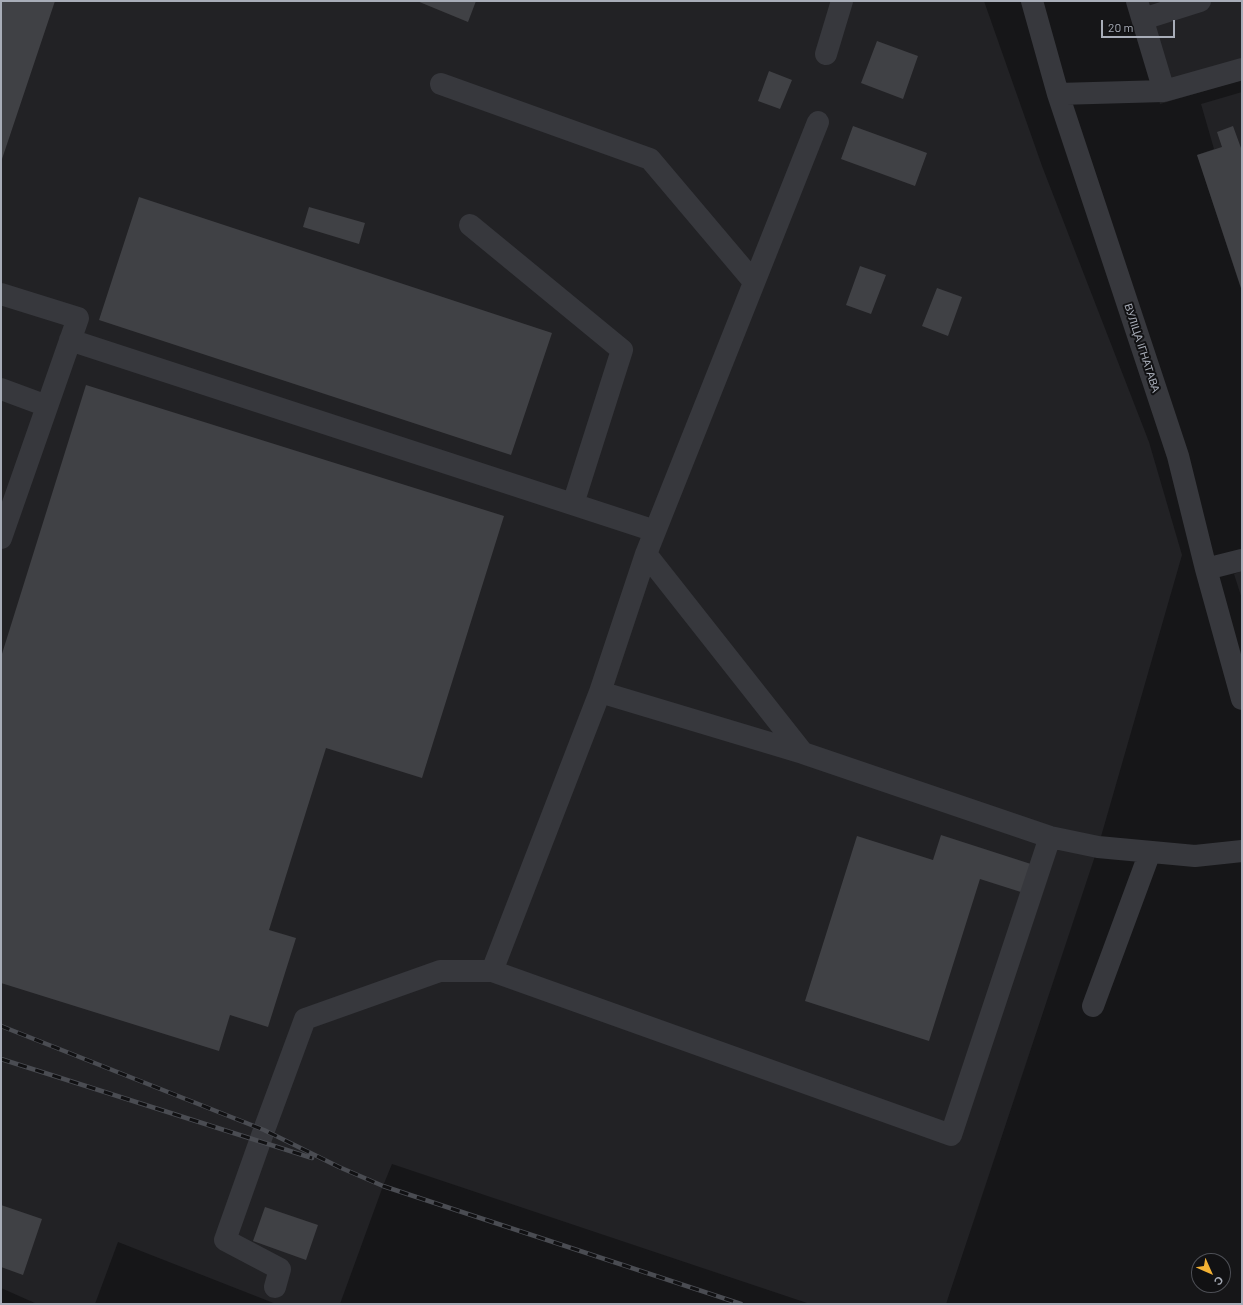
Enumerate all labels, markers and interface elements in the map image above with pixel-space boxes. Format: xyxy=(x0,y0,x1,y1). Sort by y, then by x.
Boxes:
scale bar xyxy=(1103,12,1177,38)
text: 20 m xyxy=(1108,20,1134,34)
street label: ВУЛІЦА ІГНАТАВА xyxy=(1121,302,1163,394)
north arrow xyxy=(1191,1253,1231,1293)
text: С xyxy=(1212,1274,1227,1289)

